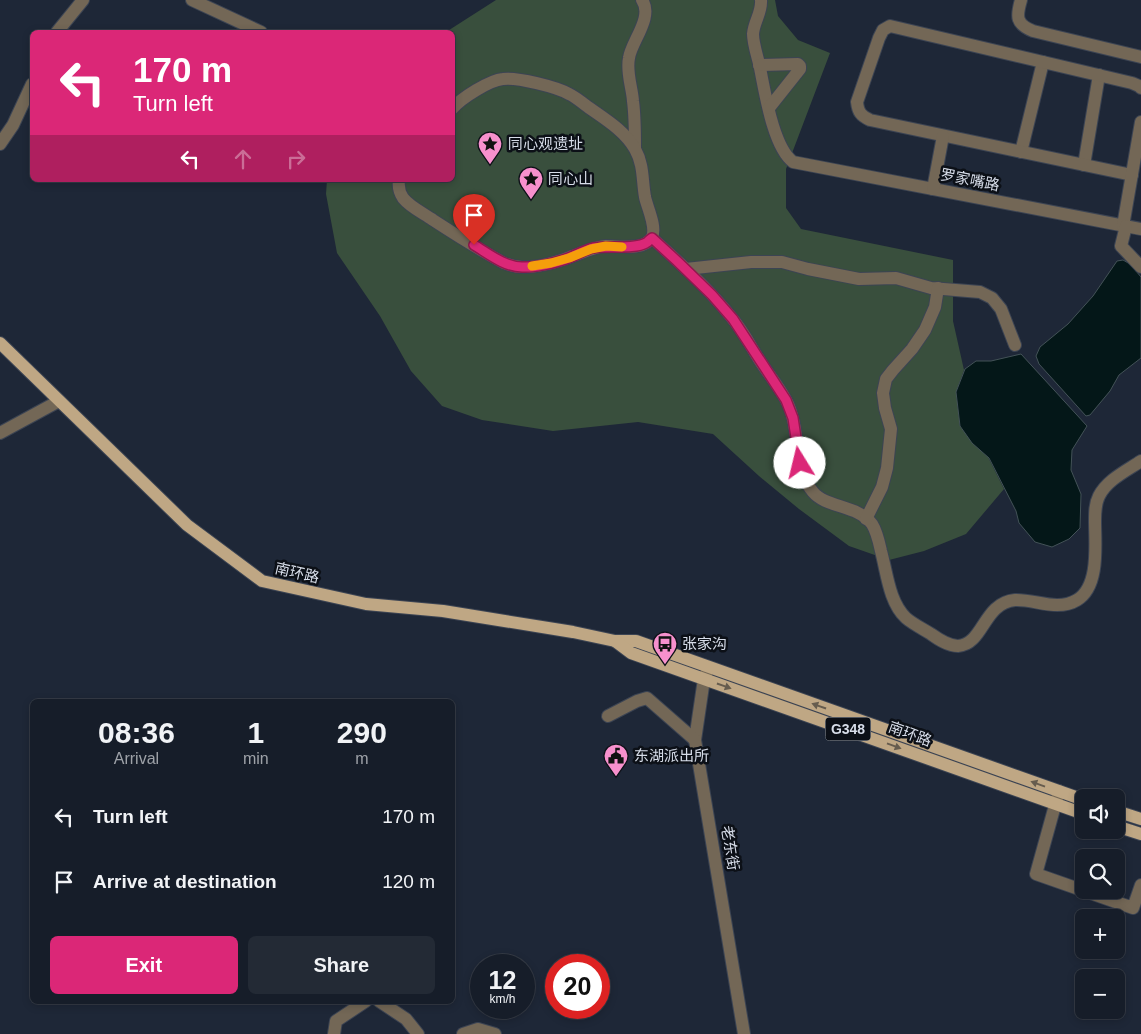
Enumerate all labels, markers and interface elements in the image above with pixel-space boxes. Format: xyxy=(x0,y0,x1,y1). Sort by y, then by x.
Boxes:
icon: left xyxy=(50,50,115,115)
text: 170 m xyxy=(133,50,232,89)
text: Turn left xyxy=(133,91,213,116)
place icon: 同心观遗址 xyxy=(477,131,503,165)
place label: 同心观遗址 xyxy=(508,135,583,152)
icon: left xyxy=(176,145,204,173)
icon: ahead xyxy=(229,145,257,173)
icon: right xyxy=(282,145,310,173)
street label: 罗家嘴路 xyxy=(939,165,1001,194)
place icon: 同心山 xyxy=(518,166,544,200)
place label: 同心山 xyxy=(548,170,593,187)
pin xyxy=(453,194,495,245)
icon: arrive xyxy=(460,201,488,229)
position arrow xyxy=(773,436,825,488)
street label: 南环路 xyxy=(273,559,321,586)
bus stop icon: 张家沟 xyxy=(652,631,678,665)
place label: 张家沟 xyxy=(682,635,727,652)
one-way arrow xyxy=(716,683,731,690)
one-way arrow xyxy=(811,702,826,709)
text: 08:36 xyxy=(98,716,175,749)
text: 1 xyxy=(247,716,264,749)
text: 290 xyxy=(337,716,387,749)
road number: G348 xyxy=(826,718,870,741)
street label: 南环路 xyxy=(886,718,934,749)
public building icon: 东湖派出所 xyxy=(603,743,629,777)
one-way arrow xyxy=(886,743,901,750)
place label: 东湖派出所 xyxy=(634,747,709,764)
text: Arrival xyxy=(114,750,159,767)
text: min xyxy=(243,750,269,767)
text: m xyxy=(355,750,368,767)
one-way arrow xyxy=(1030,780,1045,788)
map controls xyxy=(1075,789,1125,1019)
button: sound xyxy=(1075,789,1125,839)
icon: left xyxy=(50,803,78,831)
text: Turn left xyxy=(93,806,168,827)
text: 170 m xyxy=(382,806,435,827)
street label: 老东街 xyxy=(719,824,742,871)
button: search xyxy=(1075,849,1125,899)
icon: arrive xyxy=(50,868,78,896)
text: Arrive at destination xyxy=(93,871,277,892)
text: 120 m xyxy=(382,871,435,892)
button: + xyxy=(1075,909,1125,959)
button: Exit xyxy=(50,936,238,994)
button: Share xyxy=(248,936,435,994)
speed limit sign: 20 xyxy=(545,954,610,1019)
text: 12 xyxy=(489,966,516,994)
button: − xyxy=(1075,969,1125,1019)
text: km/h xyxy=(489,992,516,1006)

